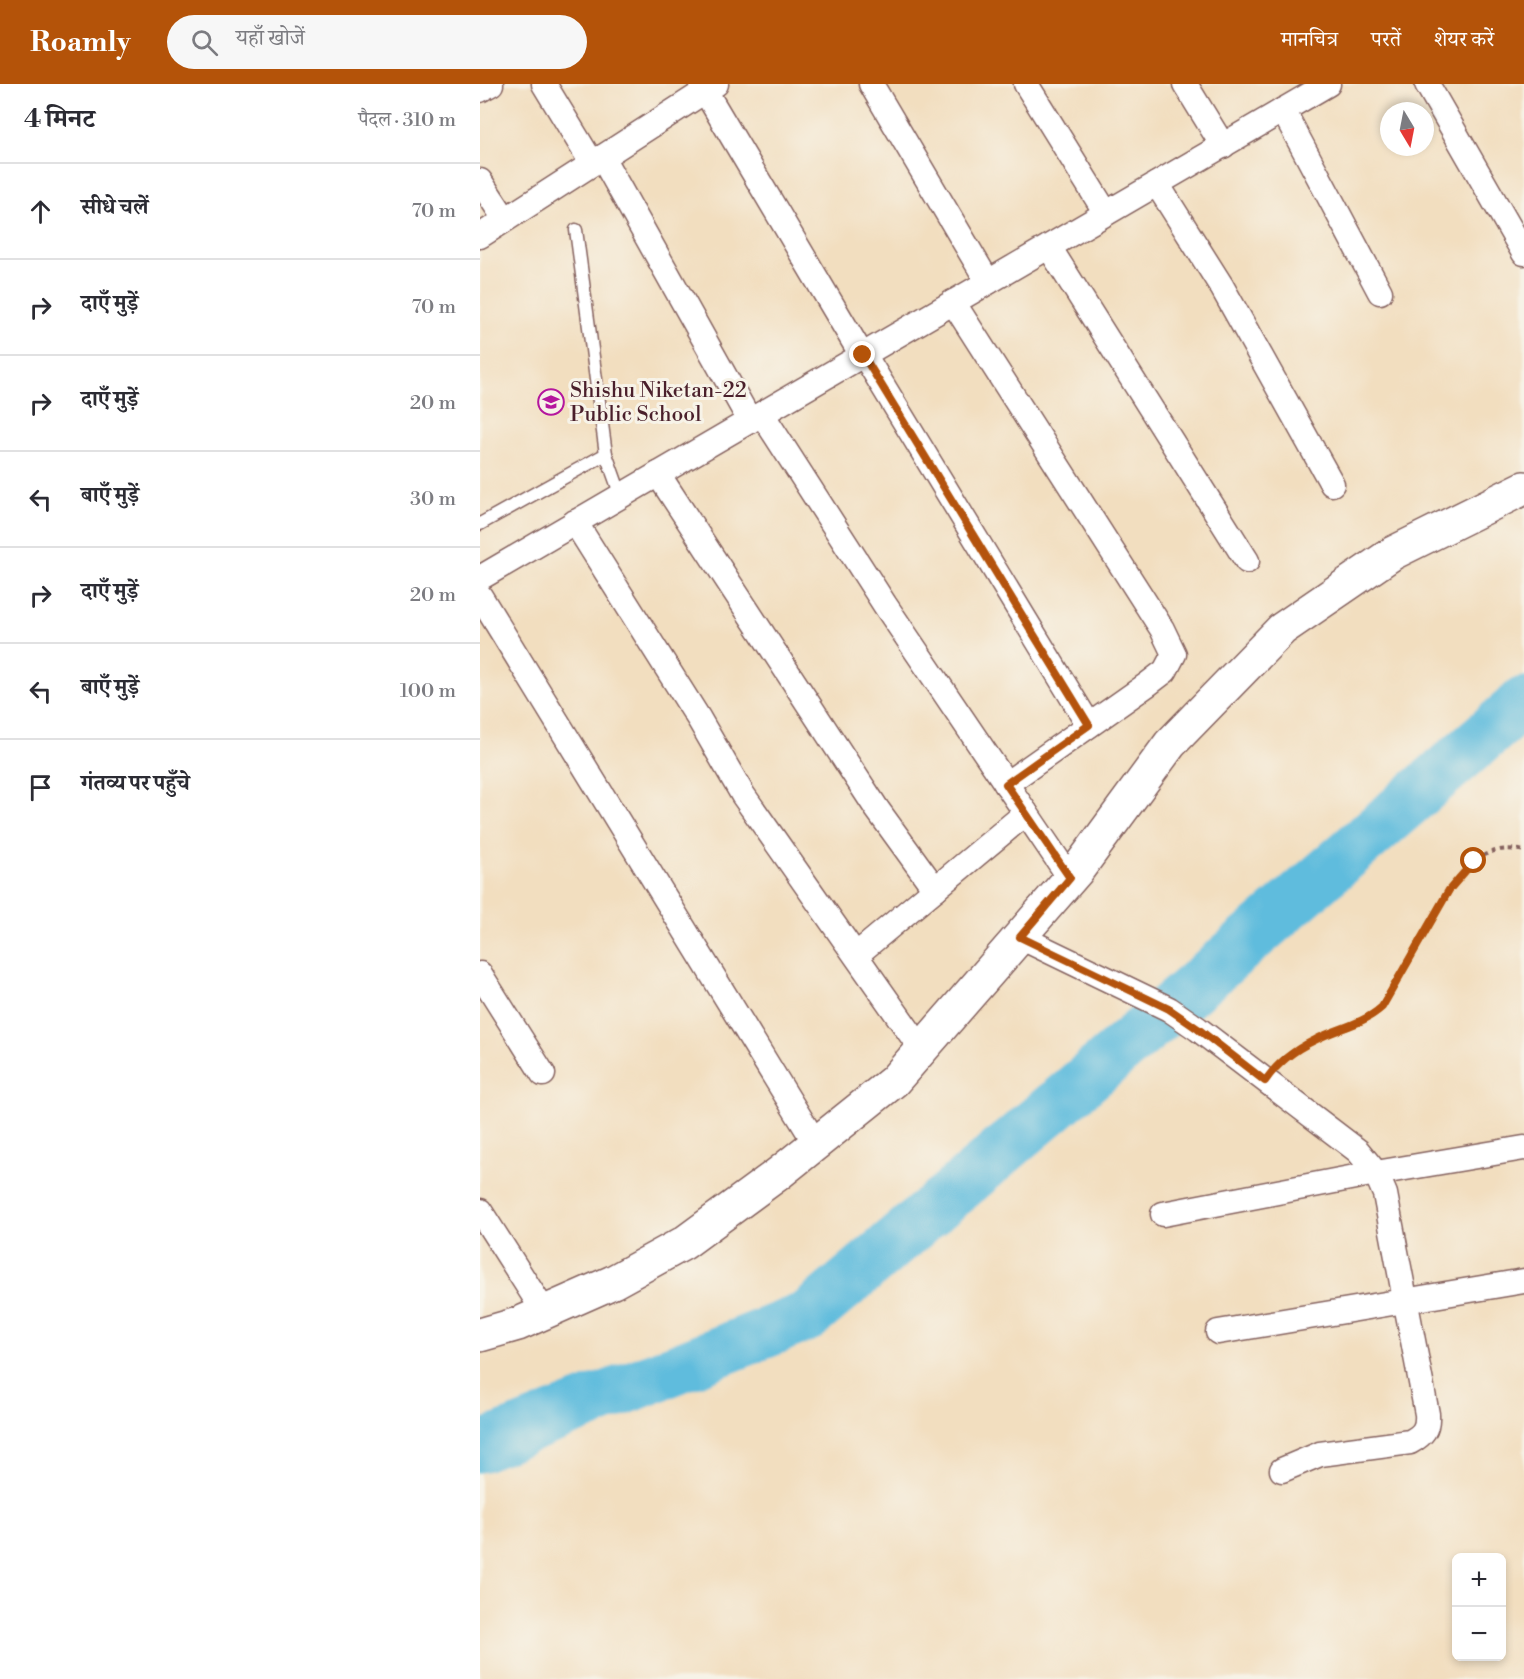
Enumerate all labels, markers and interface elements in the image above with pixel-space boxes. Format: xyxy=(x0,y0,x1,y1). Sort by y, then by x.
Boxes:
search box xyxy=(167,15,587,69)
text: Roamly xyxy=(30,25,131,60)
text: यहाँ खोजें xyxy=(236,25,305,52)
icon: search xyxy=(188,26,221,59)
text: मानचित्र xyxy=(1281,27,1338,53)
text: परतें xyxy=(1371,27,1401,53)
text: शेयर करें xyxy=(1434,27,1494,53)
north arrow xyxy=(1380,102,1434,156)
text: 4 मिनट xyxy=(24,103,95,135)
text: पैदल · 310 m xyxy=(358,108,456,133)
text: सीधे चलें xyxy=(81,194,148,221)
icon: ahead xyxy=(24,195,57,228)
text: 70 m xyxy=(412,199,456,224)
text: दाएँ मुड़ें xyxy=(81,290,138,317)
icon: right xyxy=(24,291,57,324)
text: 70 m xyxy=(412,295,456,320)
route end xyxy=(849,341,875,367)
place label: Shishu Niketan-22 Public School xyxy=(570,378,747,428)
text: दाएँ मुड़ें xyxy=(81,386,138,413)
icon: right xyxy=(24,387,57,420)
school or university icon: Shishu Niketan-22 Public School xyxy=(536,387,566,417)
text: 20 m xyxy=(410,391,456,416)
text: बाएँ मुड़ें xyxy=(81,482,139,509)
icon: left xyxy=(24,483,57,516)
text: 30 m xyxy=(410,487,456,512)
text: दाएँ मुड़ें xyxy=(81,578,138,605)
icon: right xyxy=(24,579,57,612)
text: 20 m xyxy=(410,583,456,608)
text: बाएँ मुड़ें xyxy=(81,674,139,701)
icon: left xyxy=(24,675,57,708)
text: 100 m xyxy=(400,679,456,704)
text: गंतव्य पर पहुँचे xyxy=(81,770,190,797)
icon: arrive xyxy=(24,771,57,804)
route start xyxy=(1460,847,1486,873)
map controls xyxy=(1452,1553,1506,1661)
button: + xyxy=(1452,1553,1506,1607)
button: − xyxy=(1452,1607,1506,1661)

